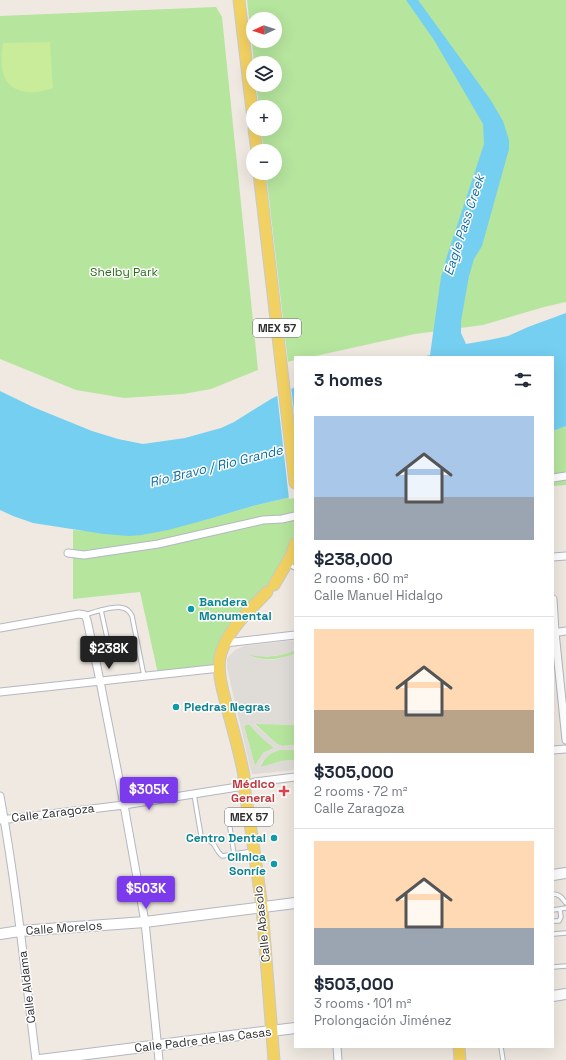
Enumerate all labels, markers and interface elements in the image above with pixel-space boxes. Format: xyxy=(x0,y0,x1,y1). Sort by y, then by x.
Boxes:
north arrow xyxy=(246,12,282,48)
map controls xyxy=(246,12,282,180)
button: layers xyxy=(246,56,282,92)
button: + xyxy=(246,100,282,136)
button: − xyxy=(246,144,282,180)
water label: Eagle Pass Creek xyxy=(440,171,489,277)
park label: Shelby Park xyxy=(90,264,158,280)
road number: MEX 57 xyxy=(253,319,301,337)
text: 3 homes xyxy=(314,369,383,391)
icon: filters xyxy=(512,369,534,391)
water label: Río Bravo / Rio Grande xyxy=(147,441,286,491)
icon: home xyxy=(388,442,460,514)
text: $238,000 xyxy=(314,548,393,570)
text: 2 rooms · 60 m² xyxy=(314,570,409,587)
text: Calle Manuel Hidalgo xyxy=(314,587,443,604)
place label: Bandera Monumental xyxy=(199,594,272,624)
marker: Bandera Monumental xyxy=(186,604,196,614)
pin: $238K xyxy=(81,636,137,670)
text: $238K xyxy=(89,640,129,657)
icon: home xyxy=(388,655,460,727)
place label: Piedras Negras xyxy=(184,699,270,715)
marker: Piedras Negras xyxy=(171,702,181,712)
text: $305,000 xyxy=(314,761,394,783)
place label: Médico General xyxy=(231,776,275,806)
pin: $305K xyxy=(121,777,177,811)
text: $305K xyxy=(129,781,169,798)
text: 2 rooms · 72 m² xyxy=(314,783,407,800)
marker: Médico General xyxy=(278,785,290,797)
street label: Calle Zaragoza xyxy=(11,800,96,826)
text: Calle Zaragoza xyxy=(314,800,405,817)
road number: MEX 57 xyxy=(225,808,273,826)
place label: Centro Dental xyxy=(186,830,266,846)
marker: Centro Dental xyxy=(269,833,279,843)
place label: Clinica Sonríe xyxy=(227,849,266,879)
marker: Clinica Sonríe xyxy=(269,859,279,869)
icon: home xyxy=(388,867,460,939)
pin: $503K xyxy=(118,876,174,910)
text: $503K xyxy=(126,880,166,897)
street label: Calle Abasolo xyxy=(250,885,274,963)
street label: Calle Morelos xyxy=(25,917,103,939)
street label: Calle Aldama xyxy=(15,950,39,1024)
text: $503,000 xyxy=(314,973,394,995)
text: 3 rooms · 101 m² xyxy=(314,995,412,1012)
text: Prolongación Jiménez xyxy=(314,1012,452,1029)
street label: Calle Padre de las Casas xyxy=(134,1024,272,1056)

